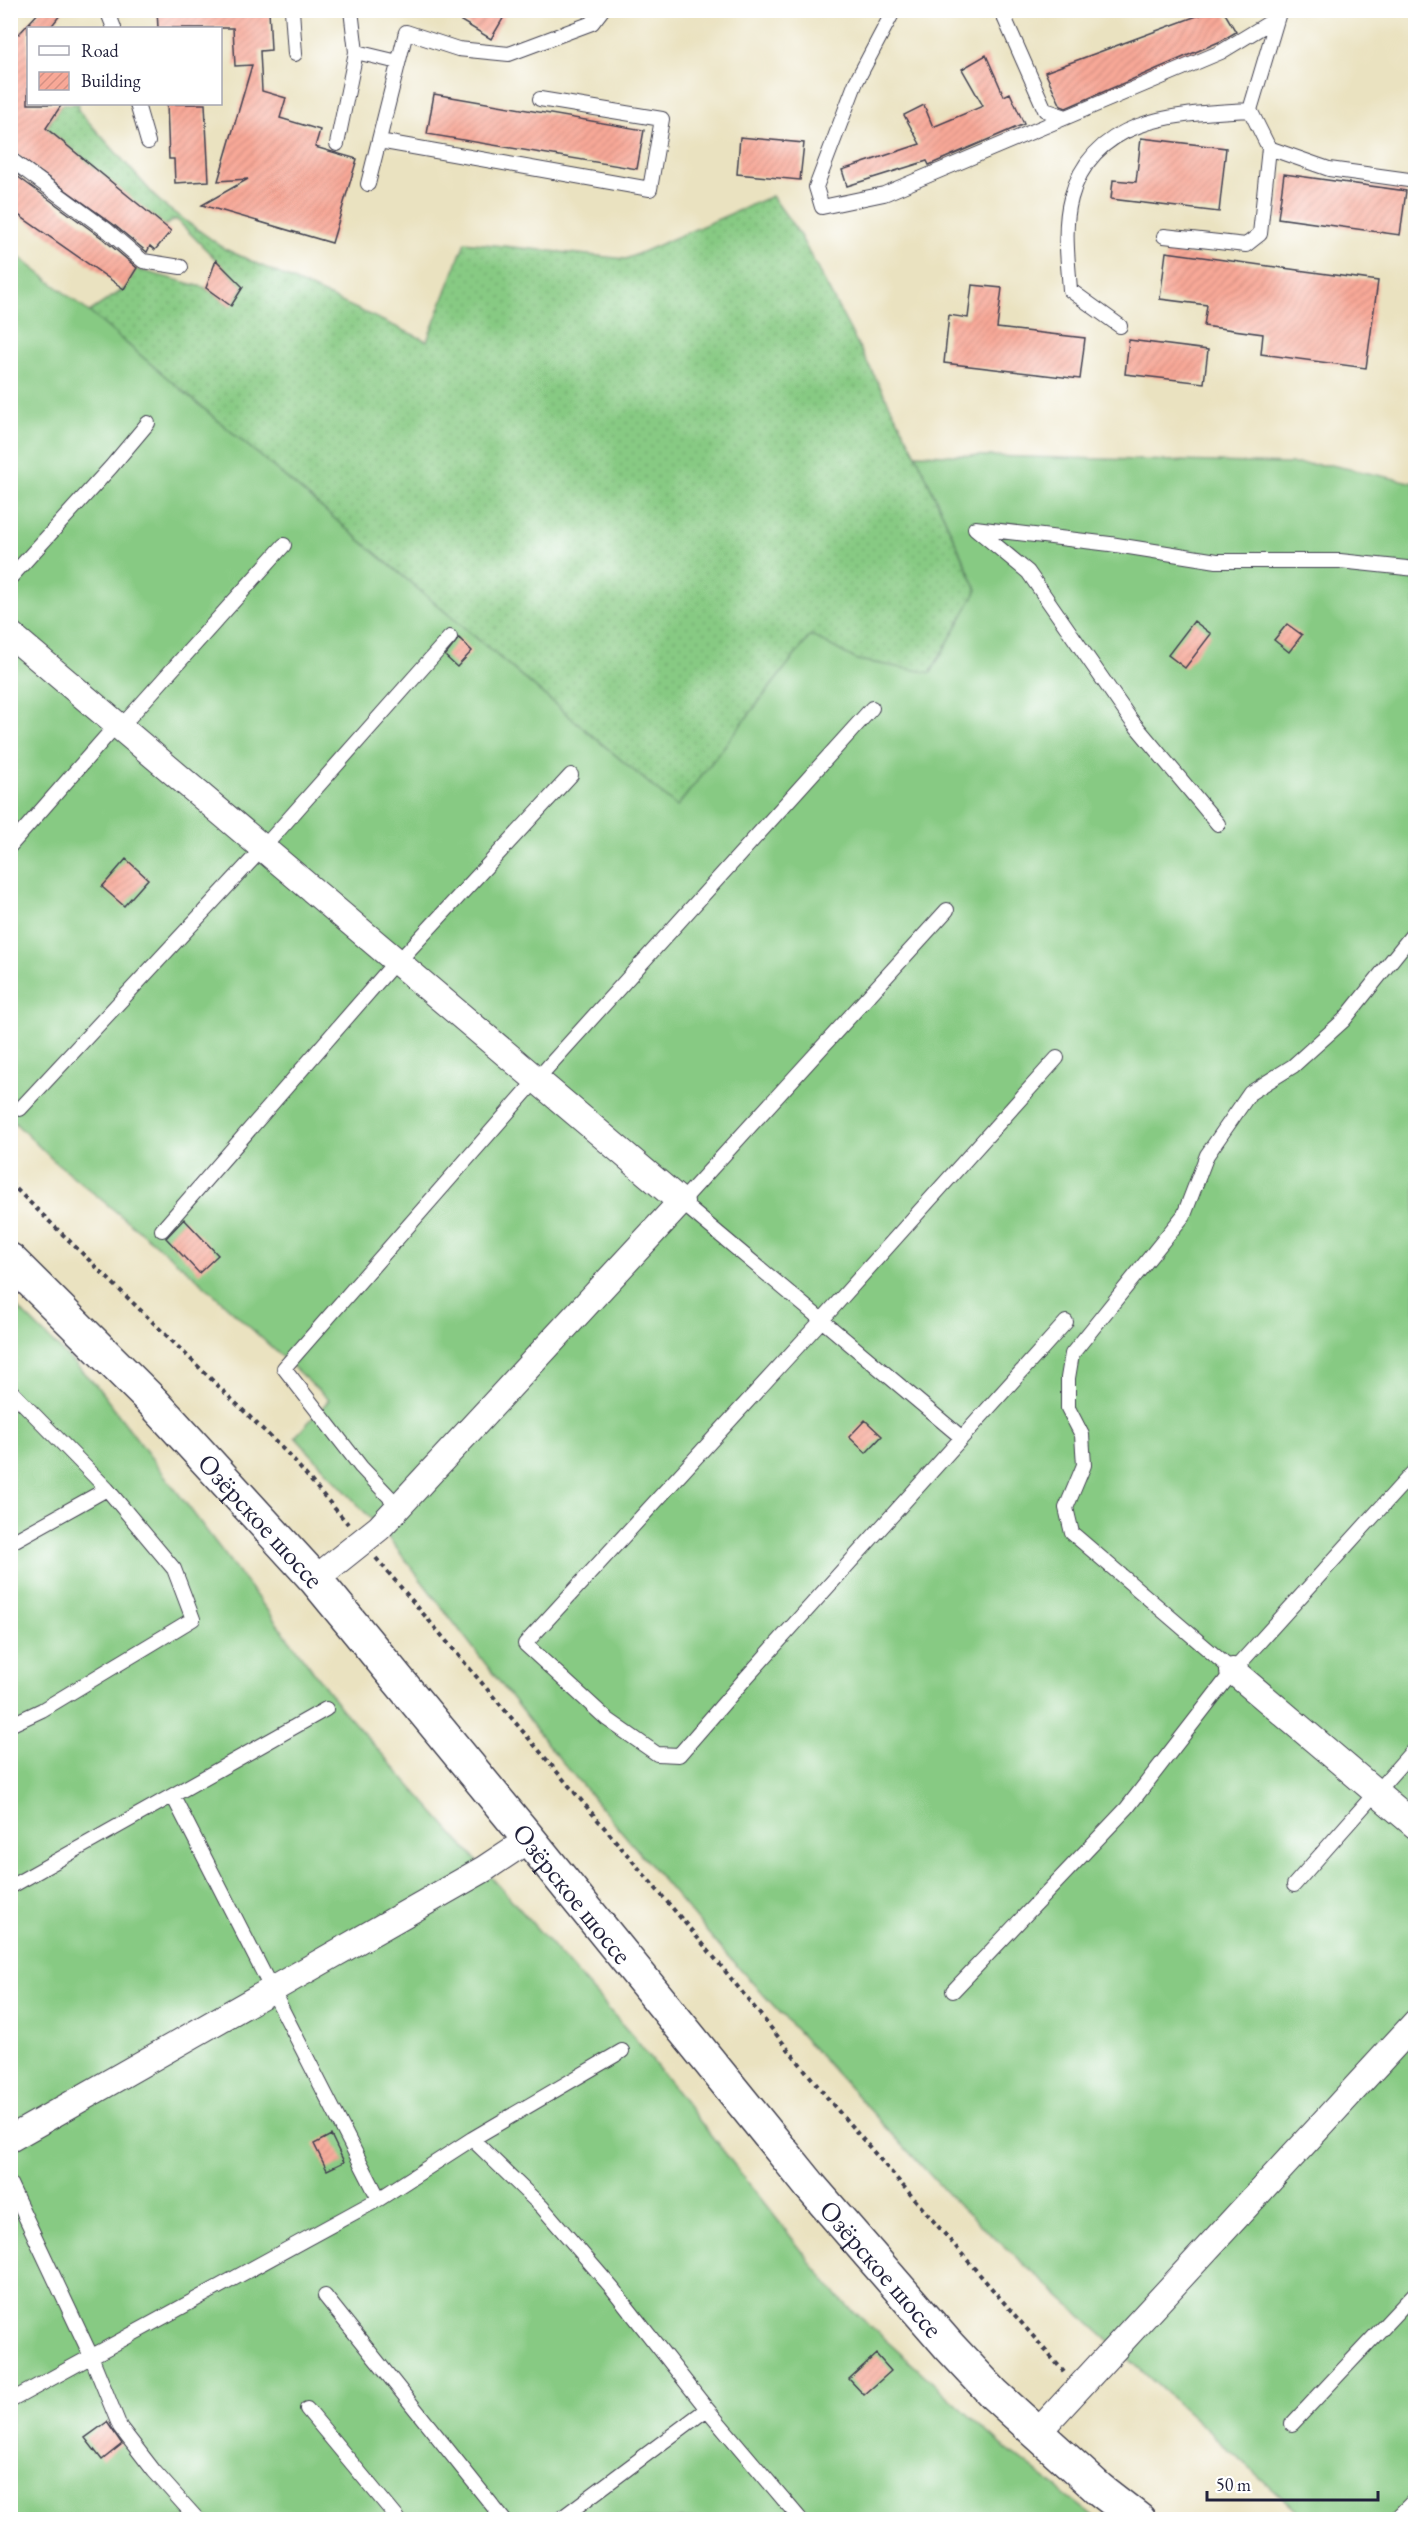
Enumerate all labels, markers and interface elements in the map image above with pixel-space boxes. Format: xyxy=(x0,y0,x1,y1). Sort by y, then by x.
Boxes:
legend xyxy=(27,27,222,105)
text: Road xyxy=(81,39,120,62)
text: Building xyxy=(81,69,141,92)
street label: Озёрское шоссе xyxy=(191,1445,332,1595)
street label: Озёрское шоссе xyxy=(505,1816,640,1971)
street label: Озёрское шоссе xyxy=(812,2192,951,2345)
scale bar xyxy=(1207,2464,1378,2502)
text: 50 m xyxy=(1216,2473,1251,2496)

